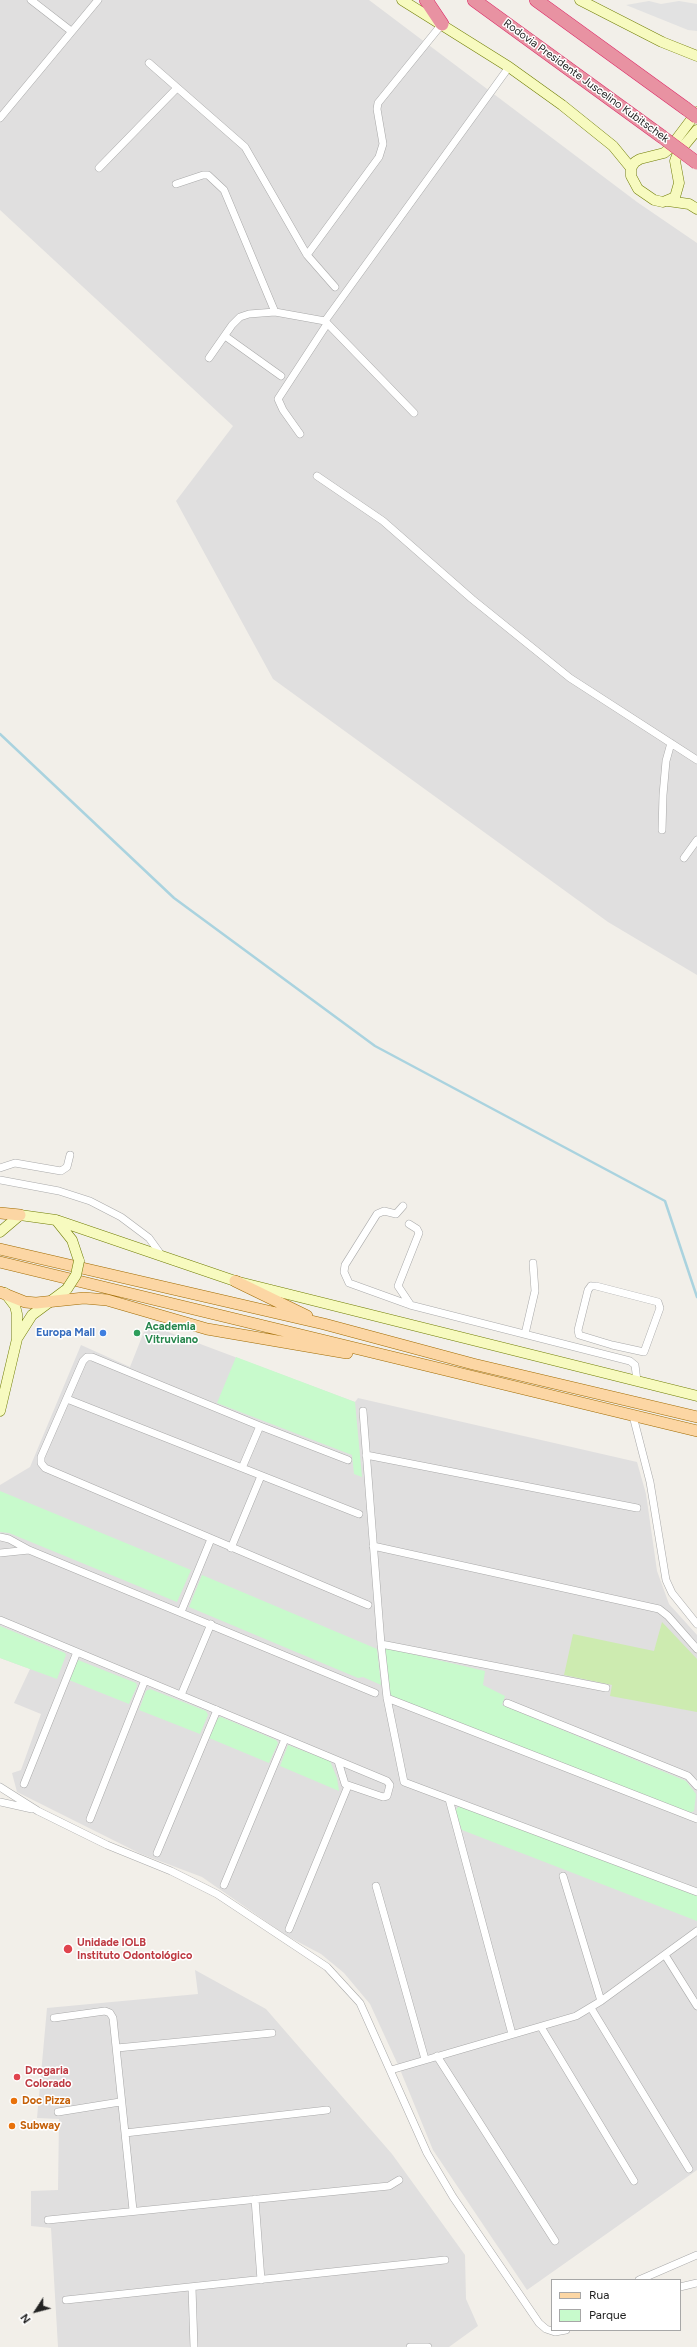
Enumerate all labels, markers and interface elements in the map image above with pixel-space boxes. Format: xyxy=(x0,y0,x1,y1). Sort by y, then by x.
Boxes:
street label: Rodovia Presidente Juscelino Kubitschek xyxy=(501,16,671,146)
place label: Academia Vitruviano xyxy=(145,1320,198,1346)
place label: Europa Mall xyxy=(36,1326,95,1340)
marker: Europa Mall xyxy=(98,1328,108,1338)
marker: Academia Vitruviano xyxy=(132,1328,142,1338)
place label: Unidade IOLB Instituto Odontológico xyxy=(77,1936,192,1962)
marker: Unidade IOLB Instituto Odontológico xyxy=(62,1943,74,1955)
place label: Drogaria Colorado xyxy=(25,2064,71,2090)
marker: Drogaria Colorado xyxy=(12,2072,22,2082)
place label: Doc Pizza xyxy=(22,2094,71,2108)
marker: Doc Pizza xyxy=(9,2096,19,2106)
place label: Subway xyxy=(20,2119,60,2133)
marker: Subway xyxy=(7,2121,17,2131)
legend xyxy=(551,2279,681,2331)
text: Rua xyxy=(589,2288,609,2302)
north arrow xyxy=(16,2291,56,2331)
text: Parque xyxy=(589,2308,626,2322)
text: N xyxy=(18,2311,34,2326)

